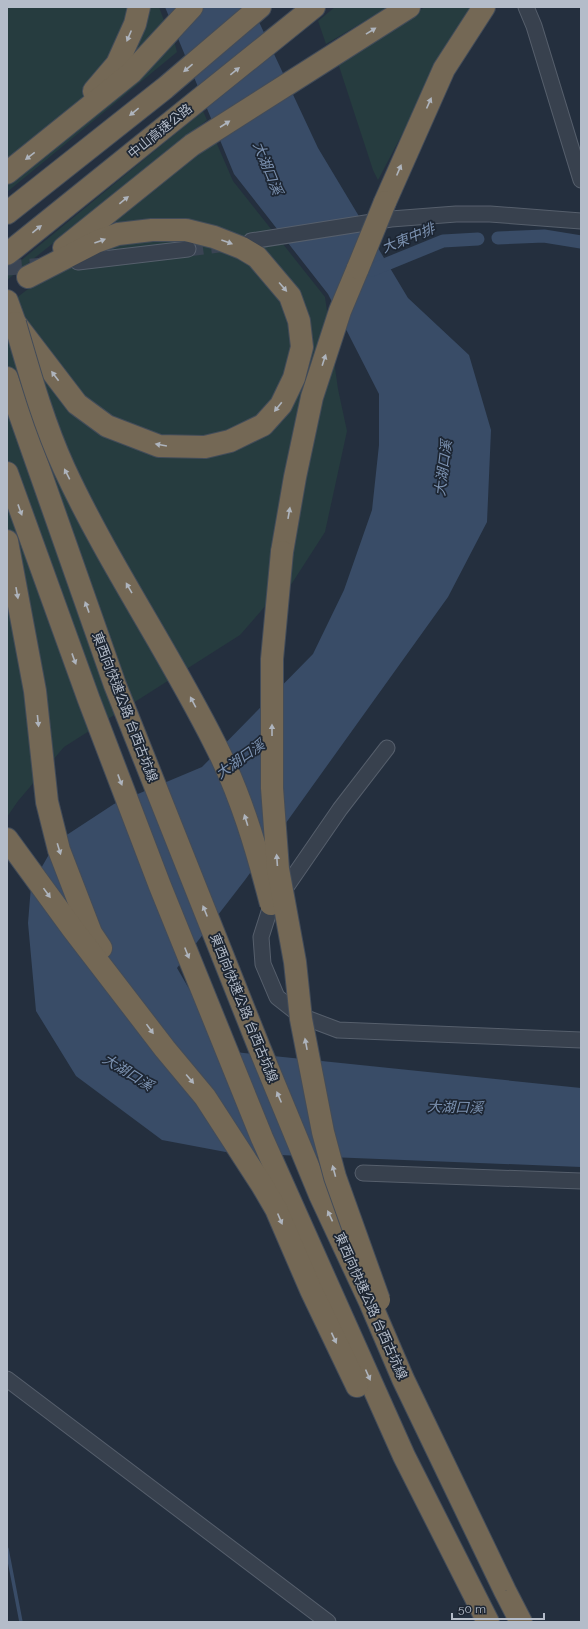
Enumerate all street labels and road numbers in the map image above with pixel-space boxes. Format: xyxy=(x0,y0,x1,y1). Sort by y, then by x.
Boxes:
street label: 中山高速公路 xyxy=(125,101,195,161)
street label: 東西向快速公路 台西古坑線 xyxy=(89,630,161,784)
street label: 東西向快速公路 台西古坑線 xyxy=(207,931,281,1085)
street label: 東西向快速公路 台西古坑線 xyxy=(332,1230,410,1382)

